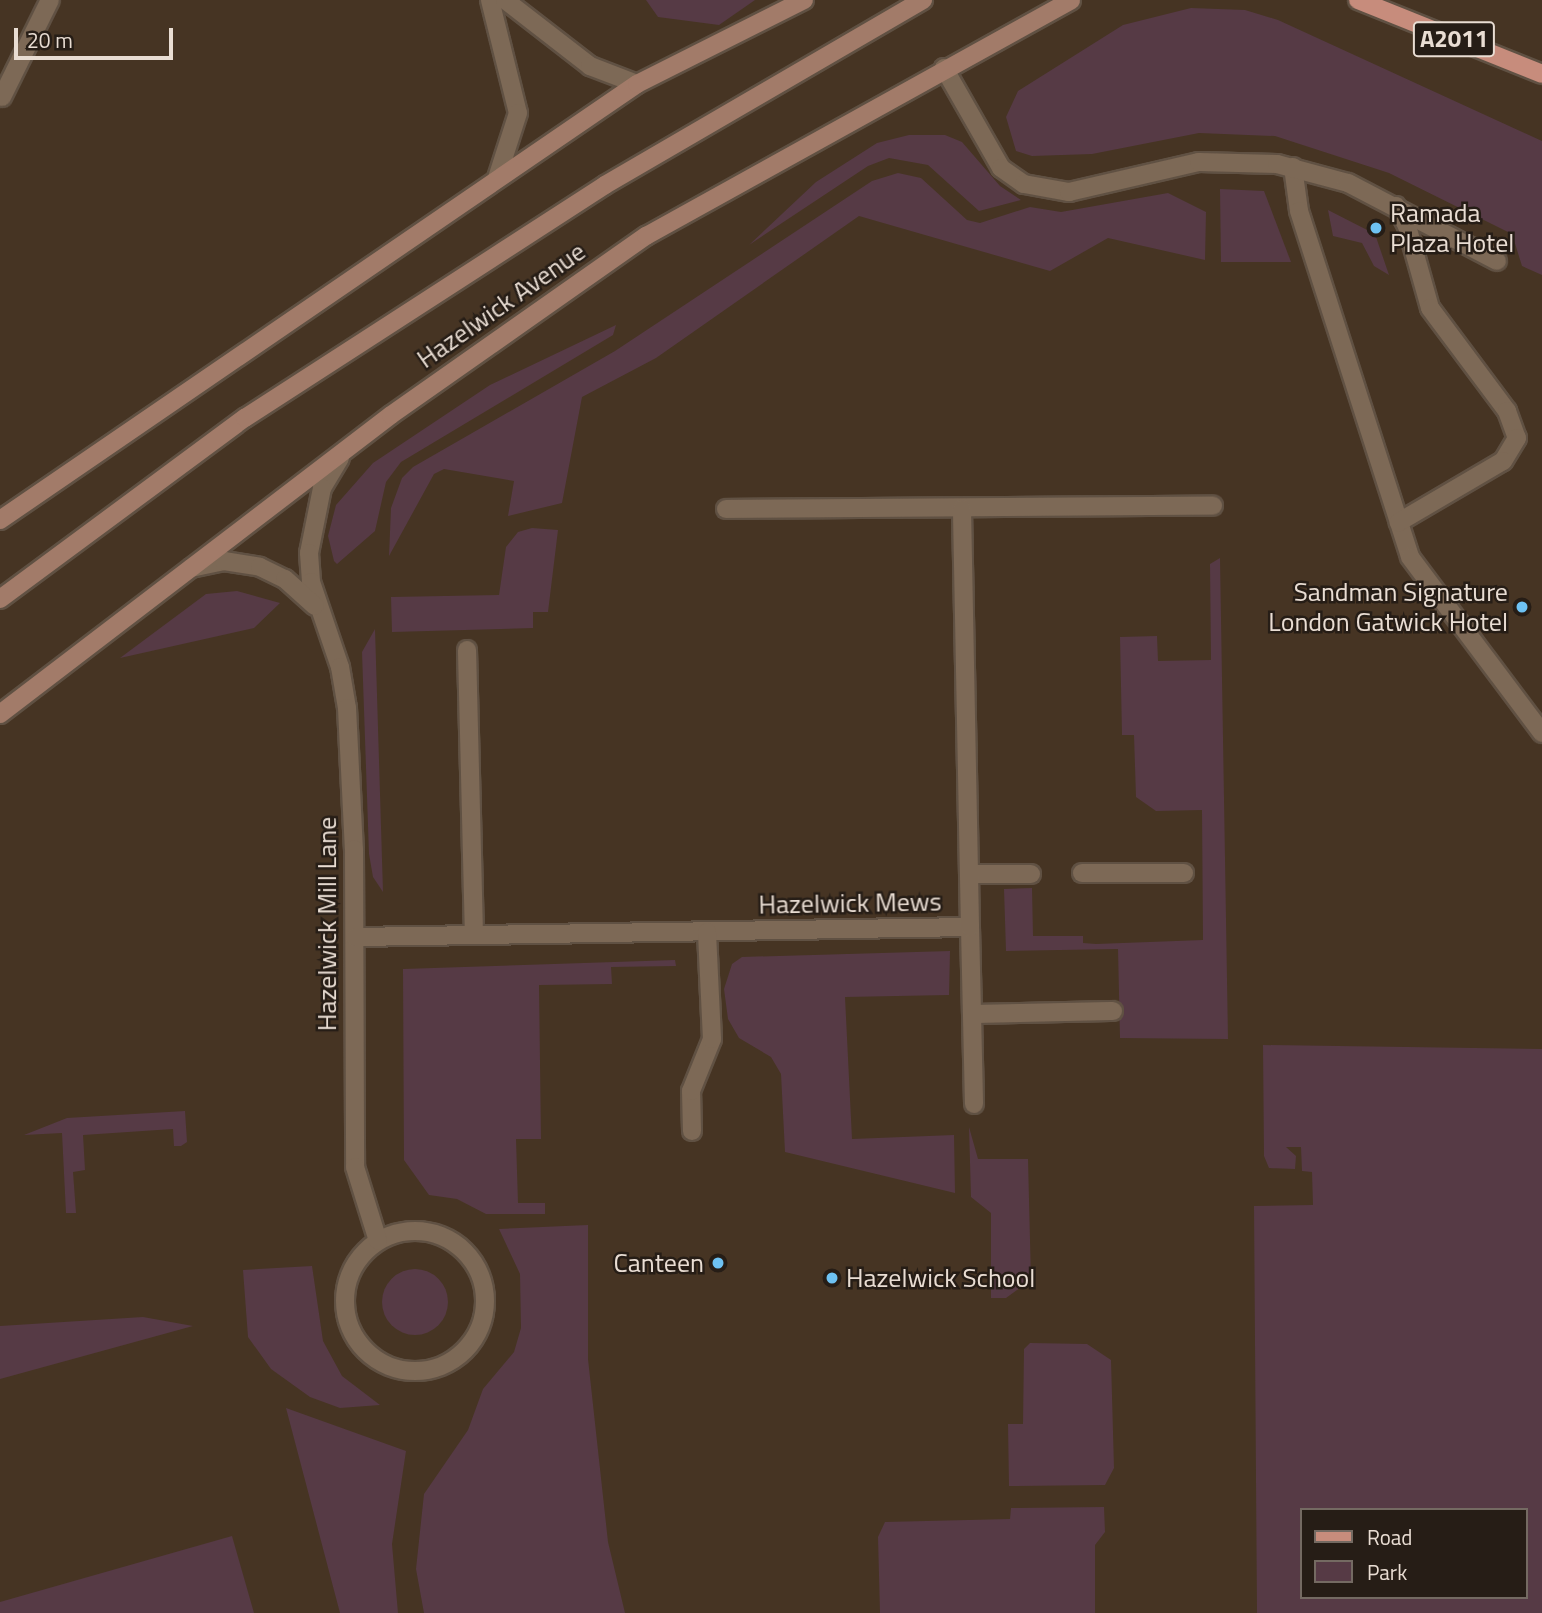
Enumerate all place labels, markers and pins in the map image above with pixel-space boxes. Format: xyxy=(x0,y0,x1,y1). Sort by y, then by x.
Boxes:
place label: Ramada Plaza Hotel xyxy=(1390,197,1514,258)
marker: Ramada Plaza Hotel xyxy=(1368,220,1384,236)
place label: Sandman Signature London Gatwick Hotel xyxy=(1268,576,1508,638)
marker: Sandman Signature London Gatwick Hotel xyxy=(1514,599,1530,615)
place label: Canteen xyxy=(614,1247,704,1279)
marker: Canteen xyxy=(710,1255,726,1271)
place label: Hazelwick School xyxy=(846,1262,1035,1294)
marker: Hazelwick School xyxy=(824,1270,840,1286)

